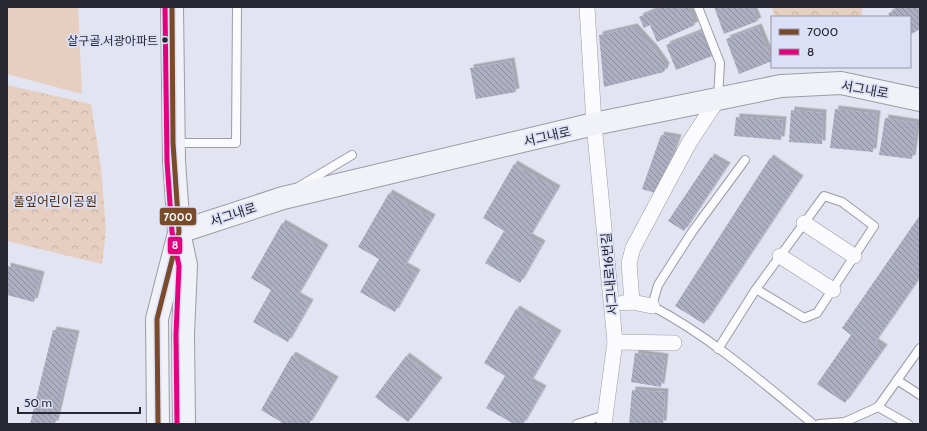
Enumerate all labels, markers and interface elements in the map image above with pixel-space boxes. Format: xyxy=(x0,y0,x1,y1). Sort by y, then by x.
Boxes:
legend xyxy=(771,16,911,68)
text: 7000 xyxy=(807,24,838,39)
place label: 살구골.서광아파트 xyxy=(67,33,158,48)
marker: 살구골.서광아파트 xyxy=(160,35,170,45)
text: 8 xyxy=(807,44,814,59)
street label: 서그내로 xyxy=(840,77,890,101)
street label: 서그내로 xyxy=(522,123,572,149)
park label: 풀잎어린이공원 xyxy=(13,193,97,209)
street label: 서그내로 xyxy=(208,199,258,229)
line badge: 7000 xyxy=(159,207,197,226)
text: 7000 xyxy=(164,210,193,224)
street label: 서그내로16번길 xyxy=(597,232,621,316)
line badge: 8 xyxy=(167,236,183,255)
text: 8 xyxy=(172,238,179,252)
scale bar xyxy=(18,389,140,415)
text: 50 m xyxy=(24,395,52,410)

